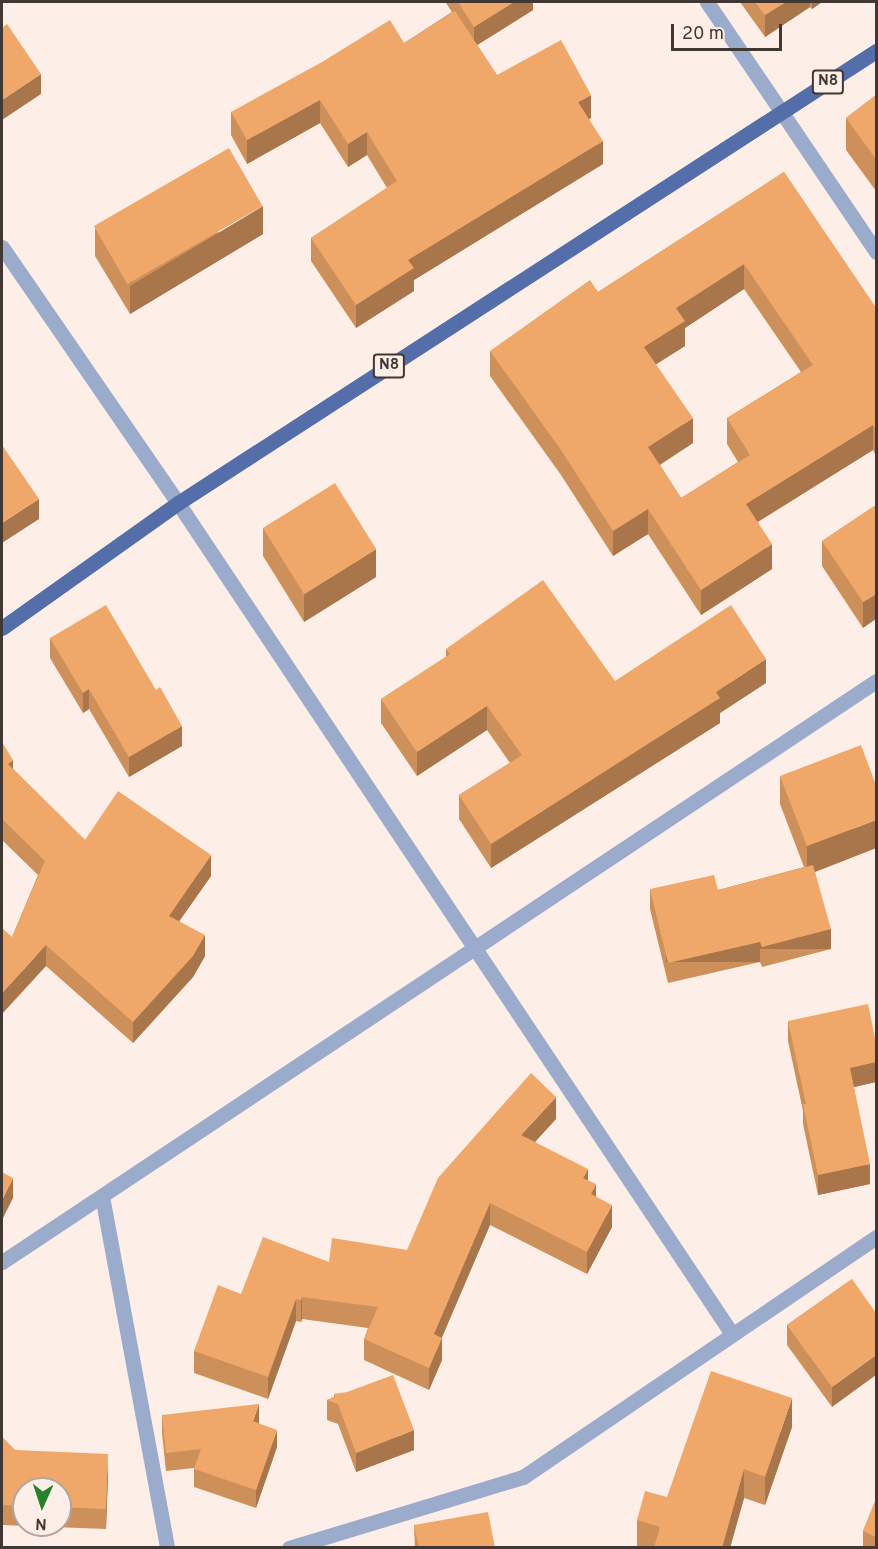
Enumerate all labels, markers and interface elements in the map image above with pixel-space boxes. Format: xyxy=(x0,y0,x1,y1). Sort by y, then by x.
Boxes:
scale bar xyxy=(674,12,785,50)
text: 20 m xyxy=(682,23,724,46)
road number: N8 xyxy=(812,70,844,94)
road number: N8 xyxy=(372,354,406,378)
north arrow xyxy=(12,1477,72,1537)
text: N xyxy=(35,1513,47,1533)

